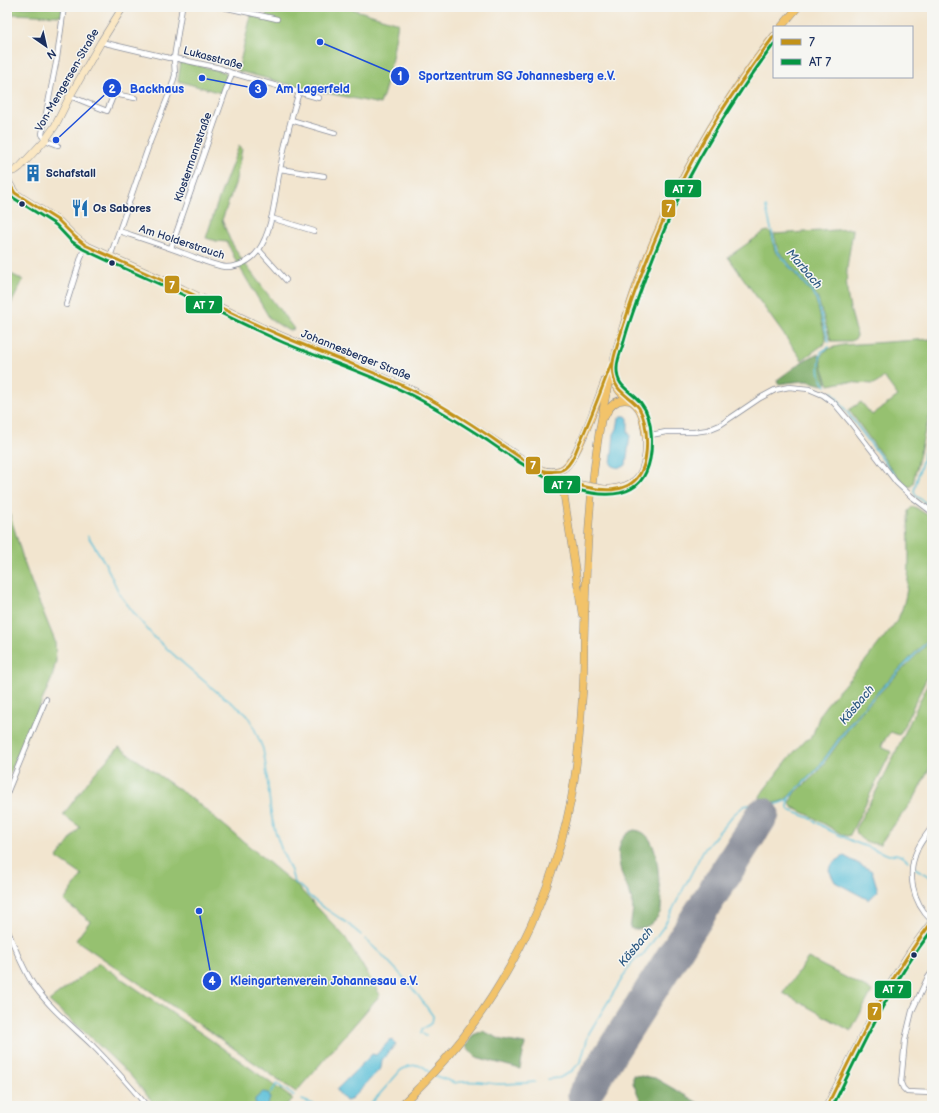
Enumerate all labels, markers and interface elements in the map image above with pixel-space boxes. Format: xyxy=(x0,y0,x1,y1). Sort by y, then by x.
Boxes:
north arrow xyxy=(26,26,66,66)
street label: Von-Mengersen-Straße xyxy=(32,26,102,134)
legend xyxy=(773,26,913,78)
text: 7 xyxy=(809,35,815,50)
street label: Lukasstraße xyxy=(182,44,244,72)
text: N xyxy=(44,46,58,62)
text: AT 7 xyxy=(809,55,831,70)
callout: Sportzentrum SG Johannesberg e.V. xyxy=(390,64,623,88)
text: 1 xyxy=(397,69,403,84)
text: Sportzentrum SG Johannesberg e.V. xyxy=(419,69,616,84)
callout: Backhaus xyxy=(102,76,192,100)
callout: Am Lagerfeld xyxy=(248,77,358,101)
text: 2 xyxy=(108,82,116,97)
text: Backhaus xyxy=(130,82,184,97)
text: 3 xyxy=(254,82,262,97)
text: Am Lagerfeld xyxy=(275,82,350,97)
street label: Klostermannstraße xyxy=(172,110,215,204)
building icon: Schafstall xyxy=(23,163,43,183)
place label: Schafstall xyxy=(46,167,96,180)
line badge: AT 7 xyxy=(664,179,702,198)
text: AT 7 xyxy=(671,183,694,196)
restaurant icon: Os Sabores xyxy=(70,198,90,218)
unlabelled marker xyxy=(17,199,27,209)
line badge: 7 xyxy=(661,199,676,218)
place label: Os Sabores xyxy=(93,202,152,215)
text: 7 xyxy=(666,202,672,215)
street label: Am Holderstrauch xyxy=(138,222,226,262)
water label: Marbach xyxy=(783,246,826,292)
unlabelled marker xyxy=(107,258,117,268)
line badge: 7 xyxy=(164,275,180,294)
text: 7 xyxy=(169,279,175,292)
line badge: AT 7 xyxy=(185,295,223,314)
text: AT 7 xyxy=(192,299,215,312)
street label: Johannesberger Straße xyxy=(299,327,413,383)
line badge: 7 xyxy=(525,456,541,475)
text: 7 xyxy=(530,459,536,472)
line badge: AT 7 xyxy=(543,475,581,494)
text: AT 7 xyxy=(550,479,573,492)
water label: Käsbach xyxy=(836,682,878,728)
water label: Käsbach xyxy=(615,924,657,970)
unlabelled marker xyxy=(909,950,919,960)
callout: Kleingartenverein Johannesau e.V. xyxy=(202,969,426,993)
text: 4 xyxy=(208,974,216,989)
text: Kleingartenverein Johannesau e.V. xyxy=(230,974,418,989)
line badge: AT 7 xyxy=(874,980,912,999)
text: AT 7 xyxy=(881,983,904,996)
line badge: 7 xyxy=(867,1002,882,1021)
text: 7 xyxy=(872,1005,878,1018)

